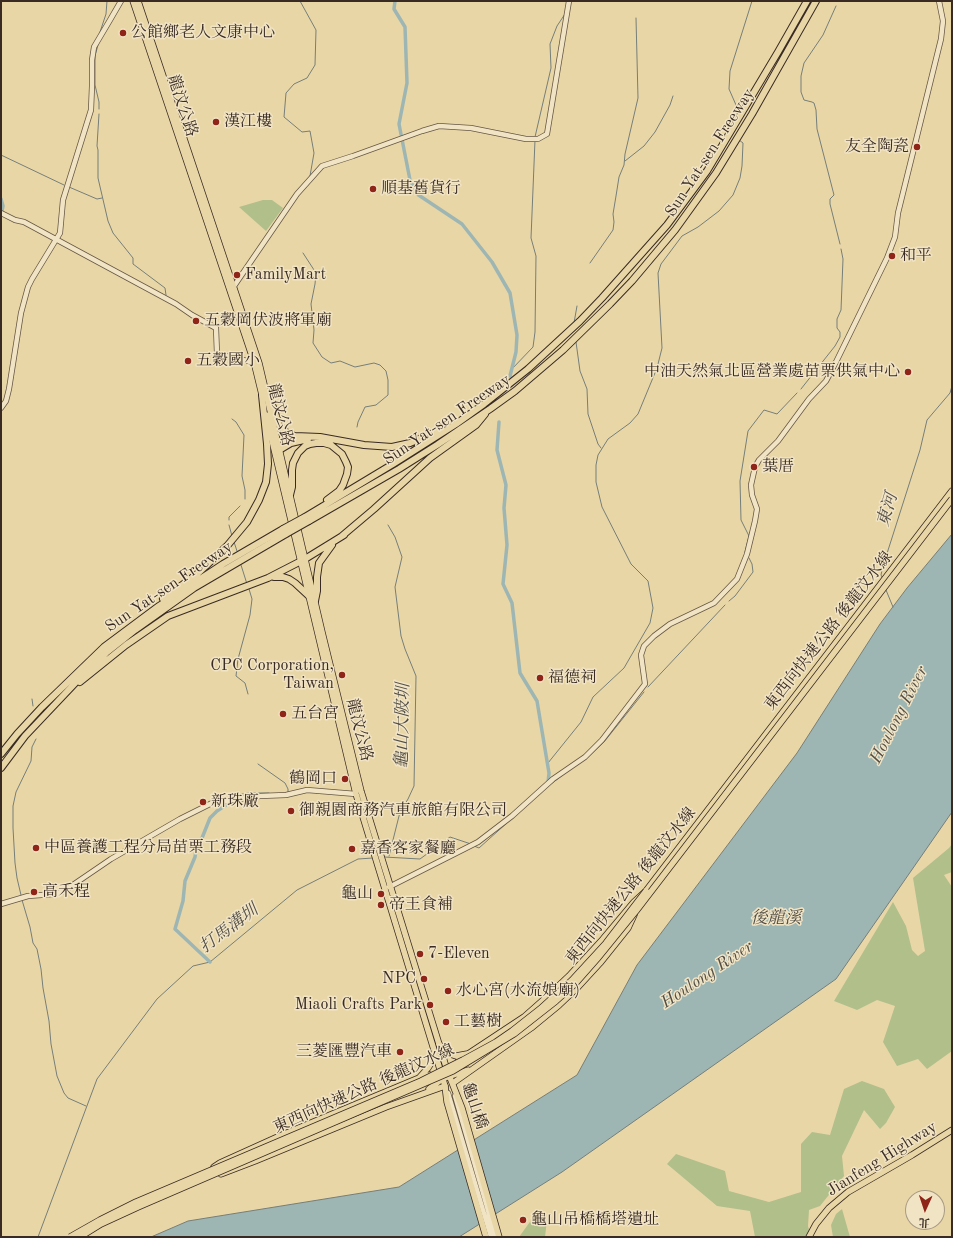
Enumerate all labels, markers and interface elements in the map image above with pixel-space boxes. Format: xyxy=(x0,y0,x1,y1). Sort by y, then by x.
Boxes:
place label: 公館鄉老人文康中心 xyxy=(131,23,275,43)
marker: 公館鄉老人文康中心 xyxy=(118,28,128,38)
street label: 龍汶公路 xyxy=(163,73,201,139)
street label: Sun Yat-sen Freeway xyxy=(661,85,759,221)
place label: 漢江樓 xyxy=(224,112,272,132)
marker: 漢江樓 xyxy=(211,117,221,127)
place label: 友全陶瓷 xyxy=(845,137,909,157)
marker: 友全陶瓷 xyxy=(912,142,922,152)
place label: 順基舊貨行 xyxy=(381,179,461,199)
marker: 順基舊貨行 xyxy=(368,184,378,194)
place label: 和平 xyxy=(900,246,932,266)
marker: 和平 xyxy=(887,251,897,261)
place label: FamilyMart xyxy=(245,265,326,285)
marker: FamilyMart xyxy=(232,270,242,280)
place label: 五穀岡伏波將軍廟 xyxy=(204,311,332,331)
marker: 五穀岡伏波將軍廟 xyxy=(191,316,201,326)
place label: 五穀國小 xyxy=(196,351,260,371)
marker: 五穀國小 xyxy=(183,356,193,366)
place label: 中油天然氣北區營業處苗栗供氣中心 xyxy=(644,362,900,382)
marker: 中油天然氣北區營業處苗栗供氣中心 xyxy=(903,367,913,377)
street label: Sun Yat-sen Freeway xyxy=(380,370,514,470)
street label: 龍汶公路 xyxy=(263,382,297,448)
place label: 葉厝 xyxy=(762,457,794,477)
marker: 葉厝 xyxy=(749,462,759,472)
water label: 東河 xyxy=(874,491,902,529)
street label: Sun Yat-sen Freeway xyxy=(102,537,236,637)
street label: 東西向快速公路 後龍汶水線 xyxy=(761,548,897,714)
place label: CPC Corporation, Taiwan xyxy=(210,656,334,694)
water label: Houlong River xyxy=(866,663,932,767)
place label: 福德祠 xyxy=(548,668,596,688)
marker: CPC Corporation, Taiwan xyxy=(337,670,347,680)
marker: 福德祠 xyxy=(535,673,545,683)
water label: 龜山大陂圳 xyxy=(392,683,414,769)
street label: 龍汶公路 xyxy=(342,697,376,763)
place label: 五台宮 xyxy=(291,704,339,724)
marker: 五台宮 xyxy=(278,709,288,719)
place label: 鶴岡口 xyxy=(289,769,337,789)
marker: 鶴岡口 xyxy=(340,774,350,784)
place label: 新珠廠 xyxy=(211,792,259,812)
marker: 新珠廠 xyxy=(198,797,208,807)
place label: 御親園商務汽車旅館有限公司 xyxy=(299,801,507,821)
street label: 東西向快速公路 後龍汶水線 xyxy=(562,804,700,968)
marker: 御親園商務汽車旅館有限公司 xyxy=(286,806,296,816)
place label: 中區養護工程分局苗栗工務段 xyxy=(44,838,252,858)
place label: 嘉香客家餐廳 xyxy=(360,839,456,859)
marker: 中區養護工程分局苗栗工務段 xyxy=(31,843,41,853)
marker: 嘉香客家餐廳 xyxy=(347,844,357,854)
place label: 高禾程 xyxy=(42,882,90,902)
place label: 龜山 xyxy=(341,884,373,904)
marker: 高禾程 xyxy=(29,887,39,897)
marker: 龜山 xyxy=(376,889,386,899)
place label: 帝王食補 xyxy=(389,895,453,915)
water label: 打馬溝圳 xyxy=(196,900,262,958)
marker: 帝王食補 xyxy=(376,900,386,910)
water label: 後龍溪 xyxy=(751,909,801,929)
water label: Houlong River xyxy=(657,937,757,1013)
place label: 7-Eleven xyxy=(428,944,490,964)
marker: 7-Eleven xyxy=(415,949,425,959)
place label: NPC xyxy=(382,969,416,989)
marker: NPC xyxy=(419,974,429,984)
place label: 水心宮(水流娘廟) xyxy=(456,981,580,1001)
marker: 水心宮(水流娘廟) xyxy=(443,986,453,996)
place label: Miaoli Crafts Park xyxy=(295,995,422,1015)
marker: Miaoli Crafts Park xyxy=(425,1000,435,1010)
place label: 工藝樹 xyxy=(454,1012,502,1032)
marker: 工藝樹 xyxy=(441,1017,451,1027)
street label: 東西向快速公路 後龍汶水線 xyxy=(270,1040,458,1138)
place label: 三菱匯豐汽車 xyxy=(296,1042,392,1062)
marker: 三菱匯豐汽車 xyxy=(395,1047,405,1057)
street label: 龜山橋 xyxy=(457,1080,491,1132)
street label: Jianfeng Highway xyxy=(823,1117,941,1201)
north arrow xyxy=(905,1190,945,1230)
place label: 龜山吊橋橋塔遺址 xyxy=(531,1210,659,1230)
marker: 龜山吊橋橋塔遺址 xyxy=(518,1215,528,1225)
text: 北 xyxy=(919,1216,930,1227)

